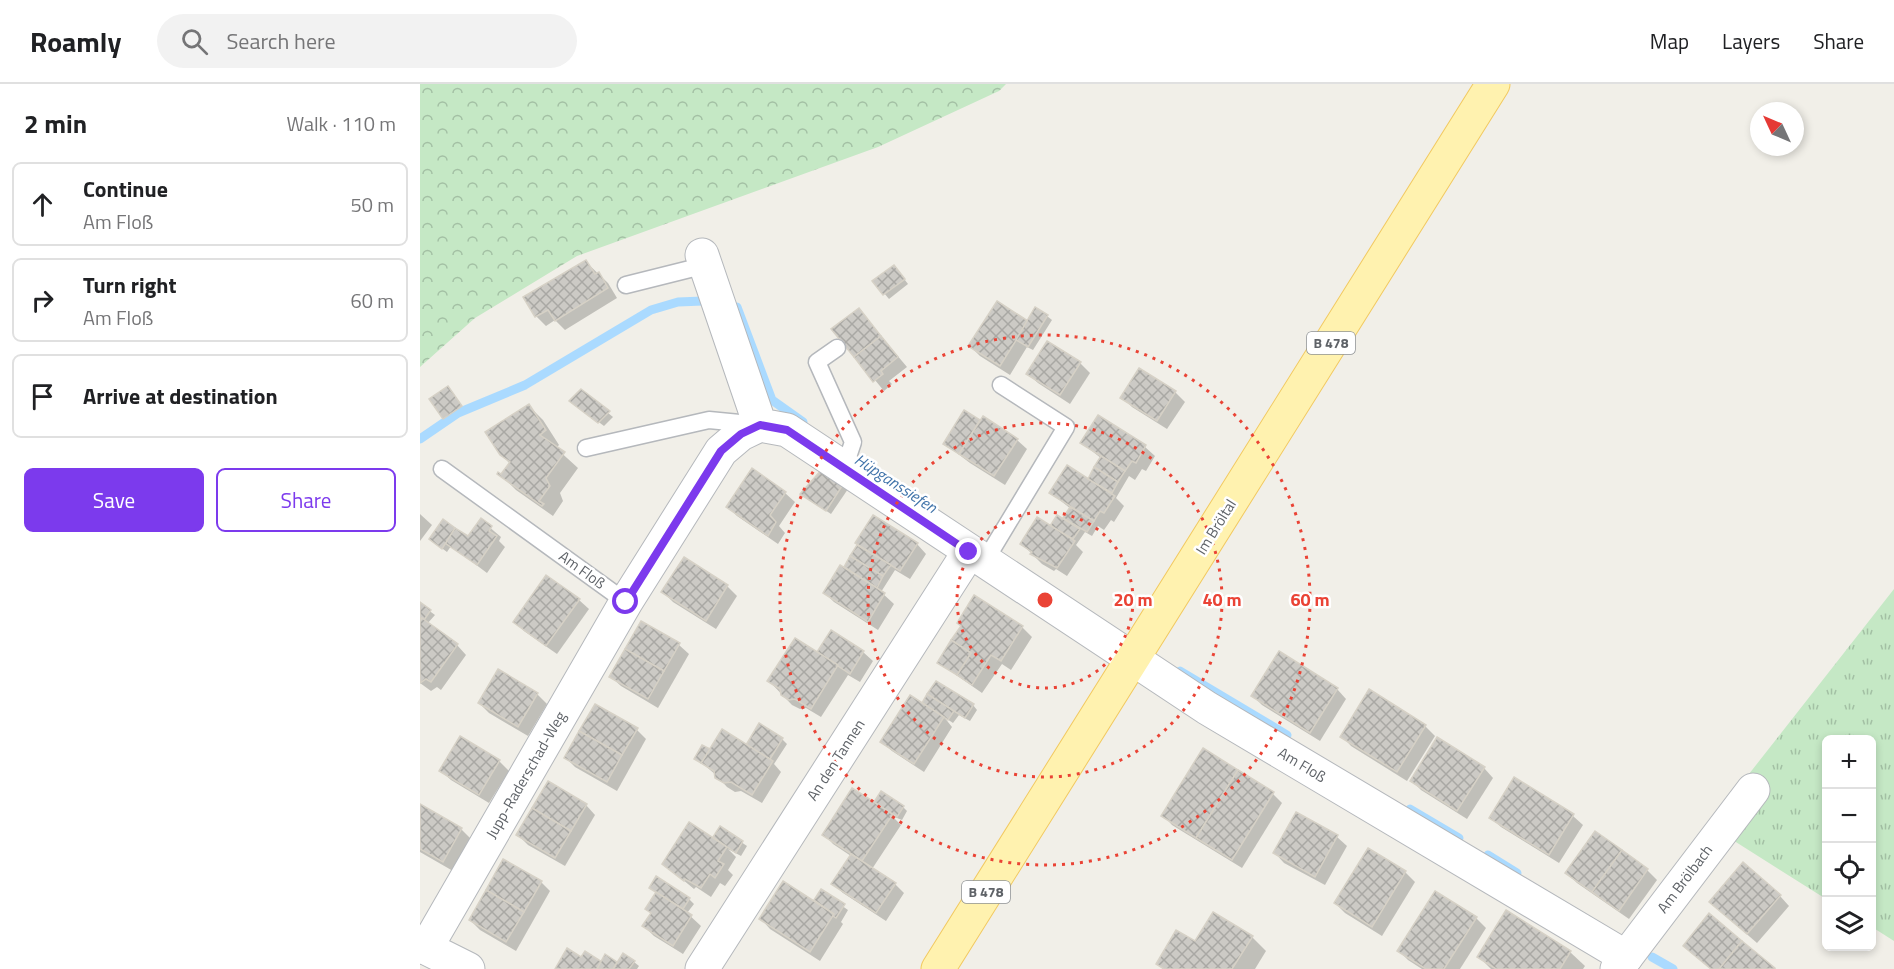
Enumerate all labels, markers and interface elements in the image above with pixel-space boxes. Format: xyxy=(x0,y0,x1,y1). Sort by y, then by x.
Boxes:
search box xyxy=(157,14,577,68)
text: Roamly xyxy=(30,20,121,63)
text: Search here xyxy=(226,24,336,58)
icon: search xyxy=(178,25,211,58)
text: Map xyxy=(1650,25,1689,57)
text: Layers xyxy=(1722,25,1780,57)
text: Share xyxy=(1813,25,1864,57)
north arrow xyxy=(1750,102,1804,156)
text: 2 min xyxy=(24,104,87,143)
text: Walk · 110 m xyxy=(287,108,396,139)
text: Continue xyxy=(83,172,168,206)
icon: ahead xyxy=(26,188,59,221)
text: 50 m xyxy=(350,189,394,220)
text: Am Floß xyxy=(83,206,153,237)
text: Turn right xyxy=(83,268,177,302)
icon: right xyxy=(26,284,59,317)
text: 60 m xyxy=(350,285,394,316)
text: Am Floß xyxy=(83,302,153,333)
road number: B 478 xyxy=(1307,332,1355,354)
text: Arrive at destination xyxy=(83,379,278,413)
icon: arrive xyxy=(26,380,59,413)
water label: Hüpganssiefen xyxy=(850,447,943,519)
button: Save xyxy=(24,468,204,532)
button: Share xyxy=(216,468,396,532)
street label: Im Bröltal xyxy=(1190,495,1242,559)
route end xyxy=(955,538,981,564)
street label: Am Floß xyxy=(554,545,611,595)
text: 20 m xyxy=(1113,586,1153,613)
text: 40 m xyxy=(1202,586,1242,613)
text: 60 m xyxy=(1290,586,1330,613)
route start xyxy=(612,588,638,614)
centre of rings xyxy=(1035,590,1055,610)
street label: Jupp-Raderschad-Weg xyxy=(480,707,572,843)
street label: An den Tannen xyxy=(801,714,871,805)
map controls xyxy=(1822,735,1876,951)
button: + xyxy=(1822,735,1876,789)
street label: Am Floß xyxy=(1274,741,1331,788)
button: − xyxy=(1822,789,1876,843)
street label: Am Brölbach xyxy=(1651,840,1718,918)
button: locate xyxy=(1822,843,1876,897)
road number: B 478 xyxy=(962,881,1010,903)
button: layers xyxy=(1822,897,1876,951)

